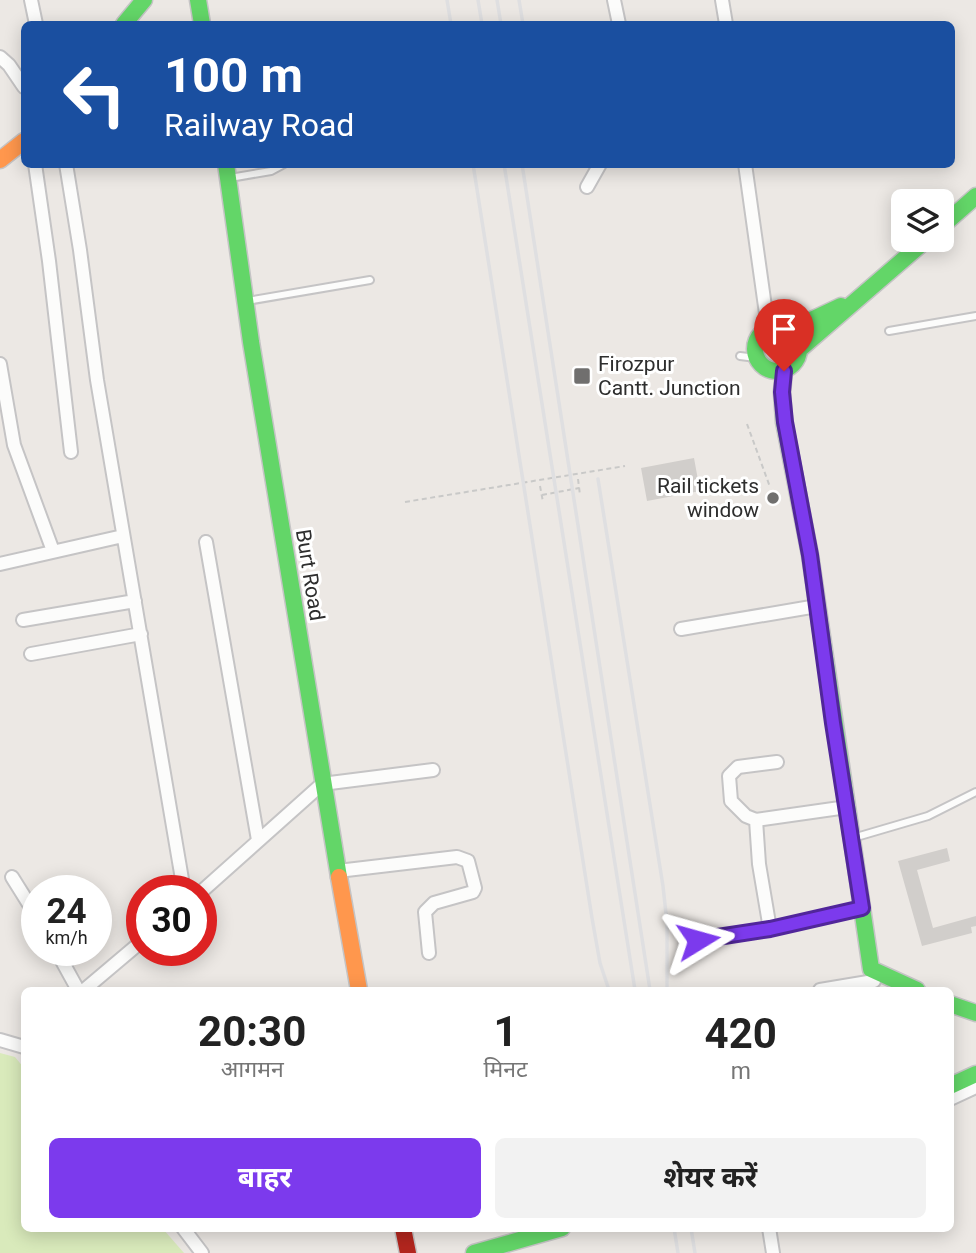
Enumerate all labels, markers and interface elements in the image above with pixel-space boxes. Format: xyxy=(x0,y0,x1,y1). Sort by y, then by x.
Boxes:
text: 100 m xyxy=(164,47,303,104)
icon: left xyxy=(49,49,140,140)
text: Railway Road xyxy=(164,106,354,144)
map controls xyxy=(891,189,954,252)
button: layers xyxy=(891,189,954,252)
pin xyxy=(754,299,814,371)
icon: arrive xyxy=(765,310,803,348)
place label: Firozpur Cantt. Junction xyxy=(598,352,740,400)
marker: Firozpur Cantt. Junction xyxy=(572,366,592,386)
place label: Rail tickets window xyxy=(657,474,759,522)
marker: Rail tickets window xyxy=(765,490,781,506)
street label: Burt Road xyxy=(291,527,329,623)
speed limit sign: 30 xyxy=(126,875,217,966)
text: 24 xyxy=(46,891,87,932)
position arrow xyxy=(661,903,735,977)
text: km/h xyxy=(45,927,88,948)
text: 20:30 xyxy=(198,1007,306,1056)
text: 1 xyxy=(493,1007,518,1056)
text: 420 xyxy=(705,1009,777,1058)
text: आगमन xyxy=(221,1056,284,1083)
text: मिनट xyxy=(483,1056,528,1083)
text: m xyxy=(731,1058,751,1085)
button: बाहर xyxy=(49,1138,481,1218)
button: शेयर करें xyxy=(495,1138,926,1218)

